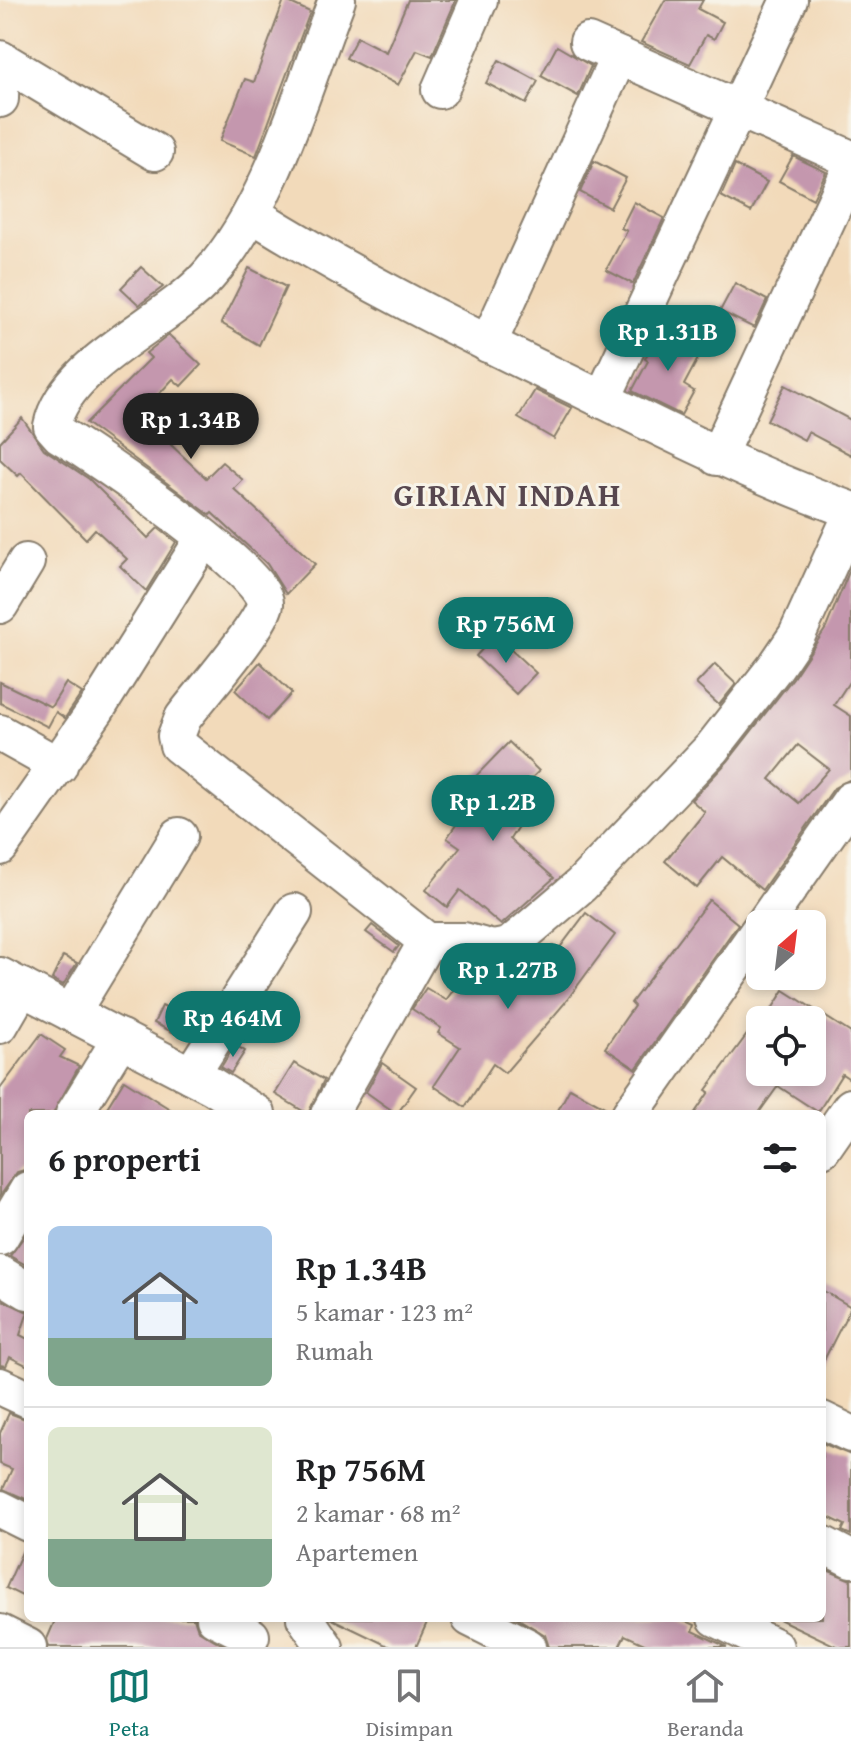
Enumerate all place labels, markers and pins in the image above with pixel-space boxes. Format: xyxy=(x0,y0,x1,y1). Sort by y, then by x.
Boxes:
pin: Rp 1.31B xyxy=(585,305,751,373)
pin: Rp 1.34B xyxy=(108,393,274,461)
pin: Rp 756M xyxy=(432,597,580,665)
pin: Rp 1.2B xyxy=(419,775,567,843)
pin: Rp 1.27B xyxy=(425,943,591,1011)
pin: Rp 464M xyxy=(159,991,307,1059)

